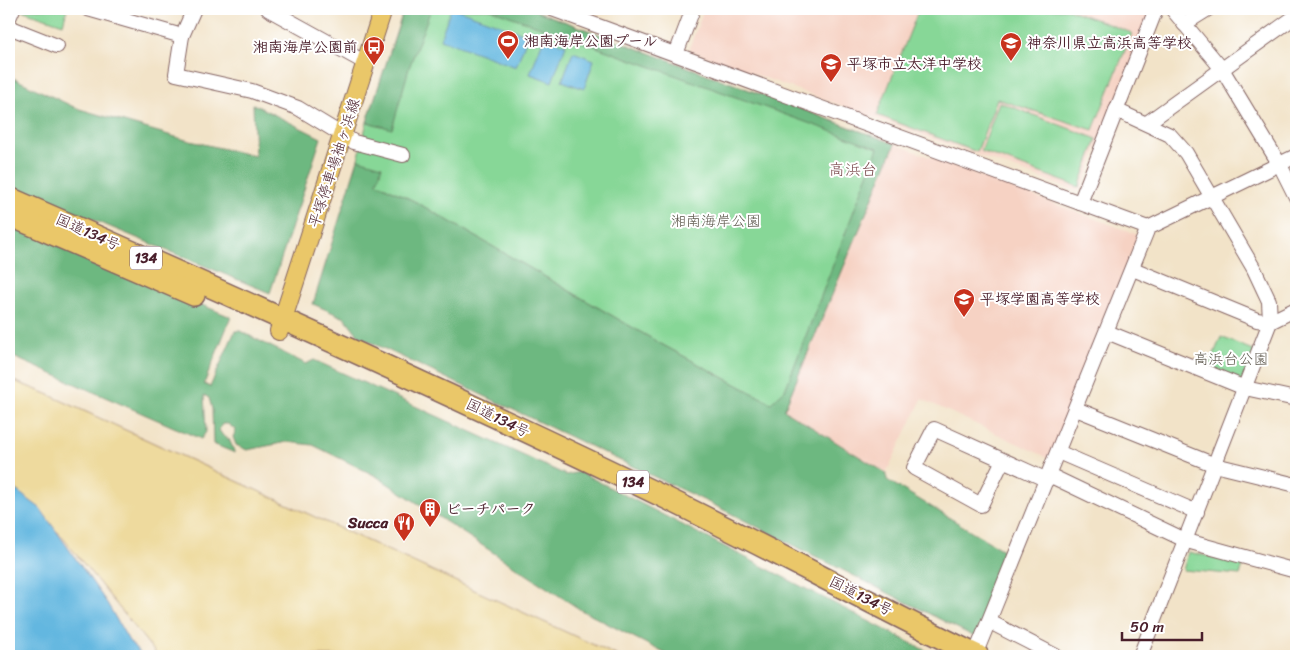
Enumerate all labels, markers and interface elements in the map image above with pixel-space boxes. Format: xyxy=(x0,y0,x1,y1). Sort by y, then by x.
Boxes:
place label: 湘南海岸公園プール xyxy=(524,28,658,54)
sports icon: 湘南海岸公園プール xyxy=(496,29,520,60)
place label: 神奈川県立高浜高等学校 xyxy=(1027,30,1192,56)
school or university icon: 神奈川県立高浜高等学校 xyxy=(999,31,1023,62)
place label: 湘南海岸公園前 xyxy=(253,34,358,60)
bus stop icon: 湘南海岸公園前 xyxy=(362,35,386,66)
place label: 平塚市立太洋中学校 xyxy=(847,51,982,77)
school or university icon: 平塚市立太洋中学校 xyxy=(819,52,843,83)
street label: 平塚停車場袖ヶ浜線 xyxy=(301,95,367,231)
district label: 高浜台 xyxy=(829,155,877,184)
street label: 国道134号 xyxy=(51,206,125,258)
park label: 湘南海岸公園 xyxy=(671,208,761,234)
road number: 134 xyxy=(130,247,162,270)
place label: 平塚学園高等学校 xyxy=(980,286,1100,312)
school or university icon: 平塚学園高等学校 xyxy=(952,287,976,318)
park label: 高浜台公園 xyxy=(1193,346,1269,372)
street label: 国道134号 xyxy=(461,391,535,445)
road number: 134 xyxy=(617,471,649,494)
place label: ビーチパーク xyxy=(446,496,535,522)
building icon: ビーチパーク xyxy=(418,497,442,528)
place label: Succa xyxy=(347,510,388,536)
restaurant icon: Succa xyxy=(392,511,416,542)
street label: 国道134号 xyxy=(824,569,898,623)
scale bar xyxy=(1122,610,1202,642)
text: 50 m xyxy=(1130,614,1165,640)

